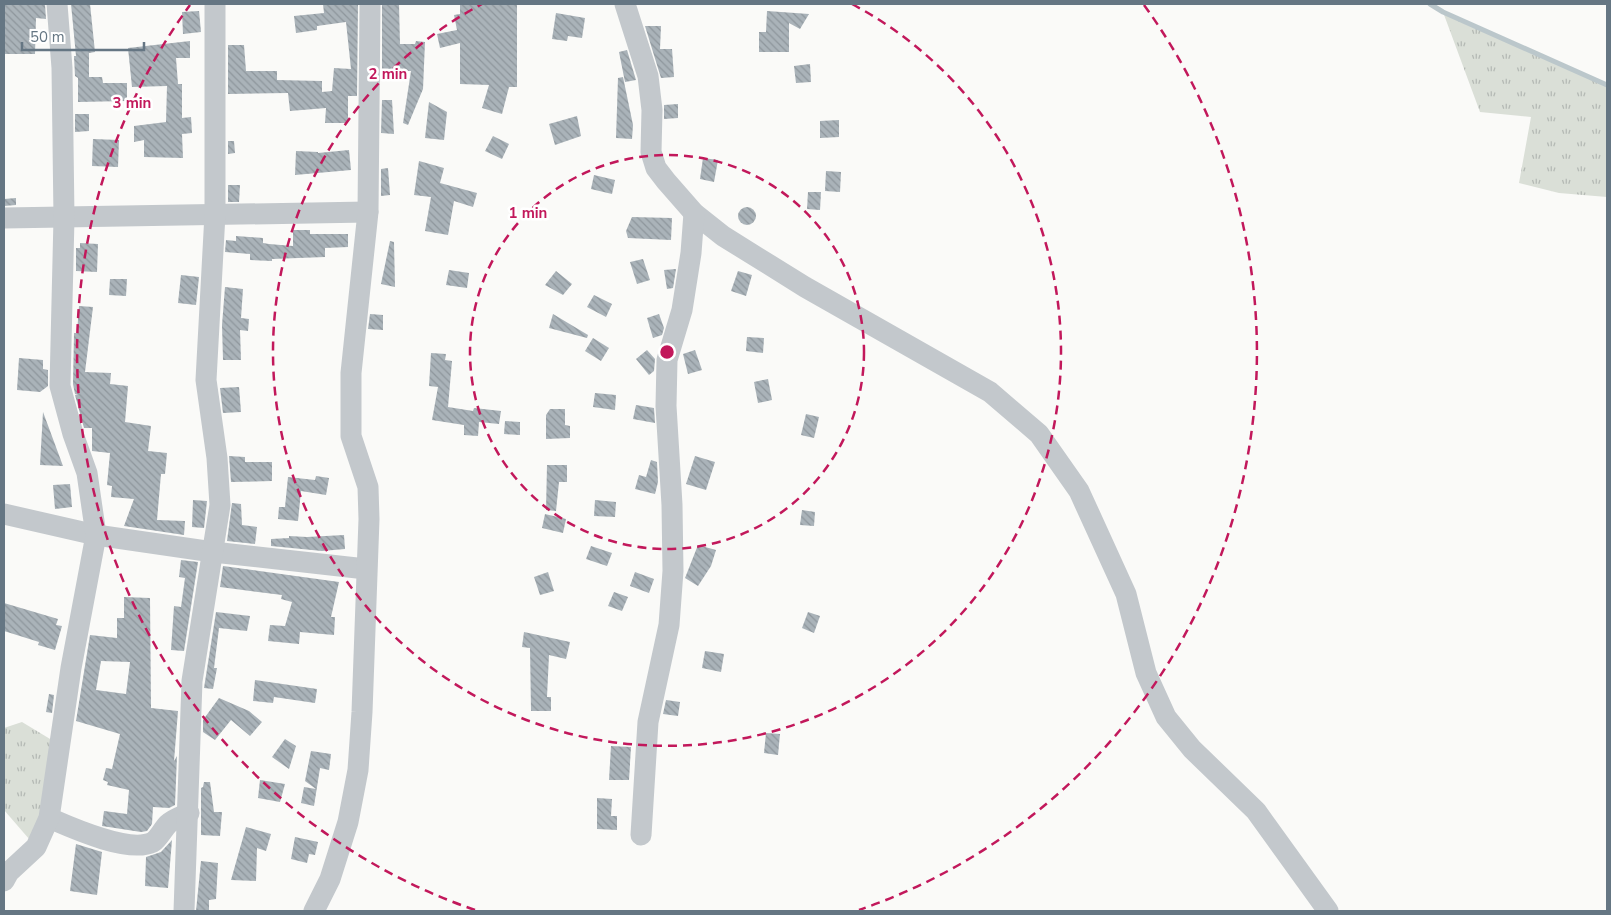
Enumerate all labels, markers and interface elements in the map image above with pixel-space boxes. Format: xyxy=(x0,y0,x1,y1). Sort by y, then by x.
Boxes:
scale bar xyxy=(22,20,145,52)
text: 50 m xyxy=(30,27,65,47)
text: 2 min xyxy=(369,64,407,84)
text: 3 min xyxy=(113,93,151,113)
text: 1 min xyxy=(509,203,547,223)
centre of rings xyxy=(658,343,676,361)

